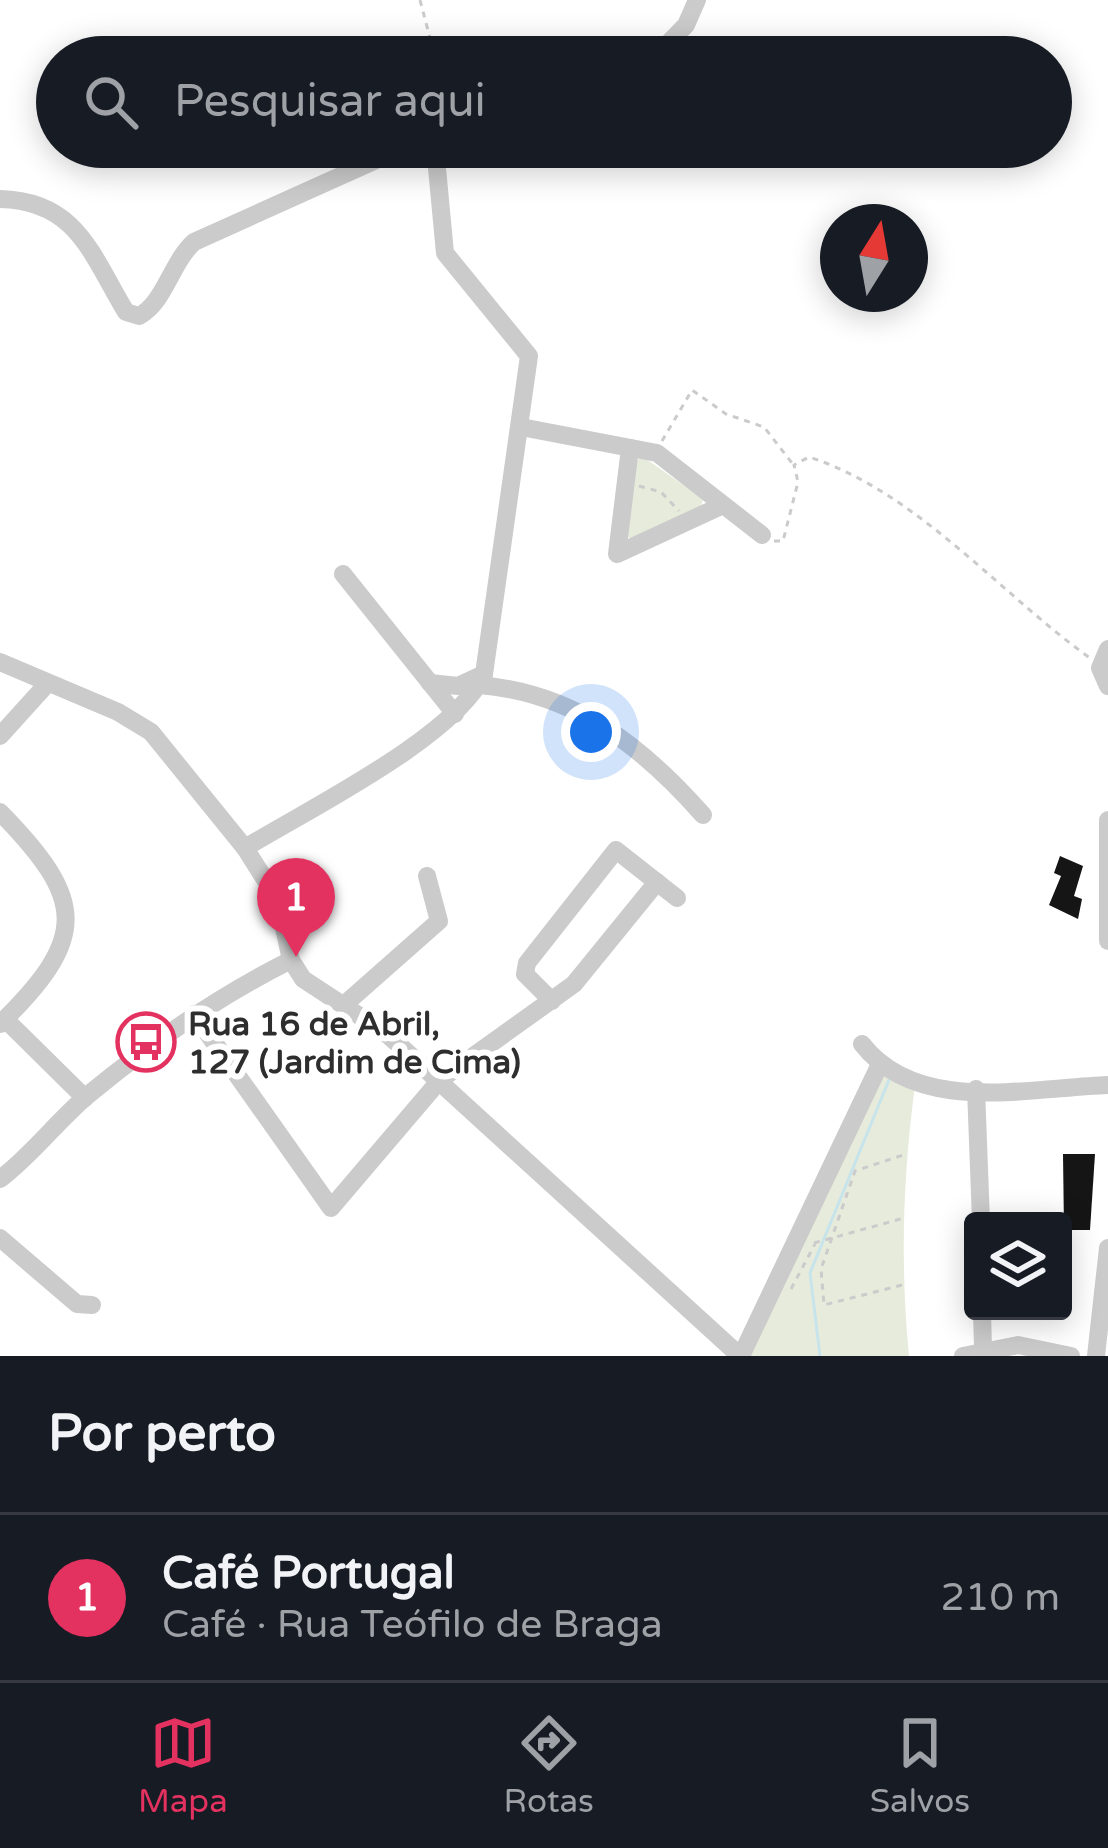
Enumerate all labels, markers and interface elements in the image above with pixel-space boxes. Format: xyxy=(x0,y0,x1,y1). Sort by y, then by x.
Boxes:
search box xyxy=(36,36,1072,168)
icon: search xyxy=(78,69,144,135)
text: Pesquisar aqui xyxy=(174,75,486,129)
north arrow xyxy=(820,204,928,312)
your location xyxy=(561,702,621,762)
pin: 1 xyxy=(257,858,335,957)
place label: Rua 16 de Abril, 127 (Jardim de Cima) xyxy=(188,1005,521,1082)
bus stop icon: Rua 16 de Abril, 127 (Jardim de Cima) xyxy=(115,1011,177,1073)
map controls xyxy=(964,1212,1072,1320)
button: layers xyxy=(964,1212,1072,1320)
text: Por perto xyxy=(48,1403,276,1465)
text: Café Portugal xyxy=(162,1547,455,1601)
text: 1 xyxy=(75,1574,99,1621)
text: 210 m xyxy=(941,1574,1060,1621)
text: Café · Rua Teófilo de Braga xyxy=(162,1601,663,1648)
tab: Mapa xyxy=(138,1710,228,1821)
tab: Rotas xyxy=(504,1710,594,1821)
tab: Salvos xyxy=(870,1710,970,1821)

